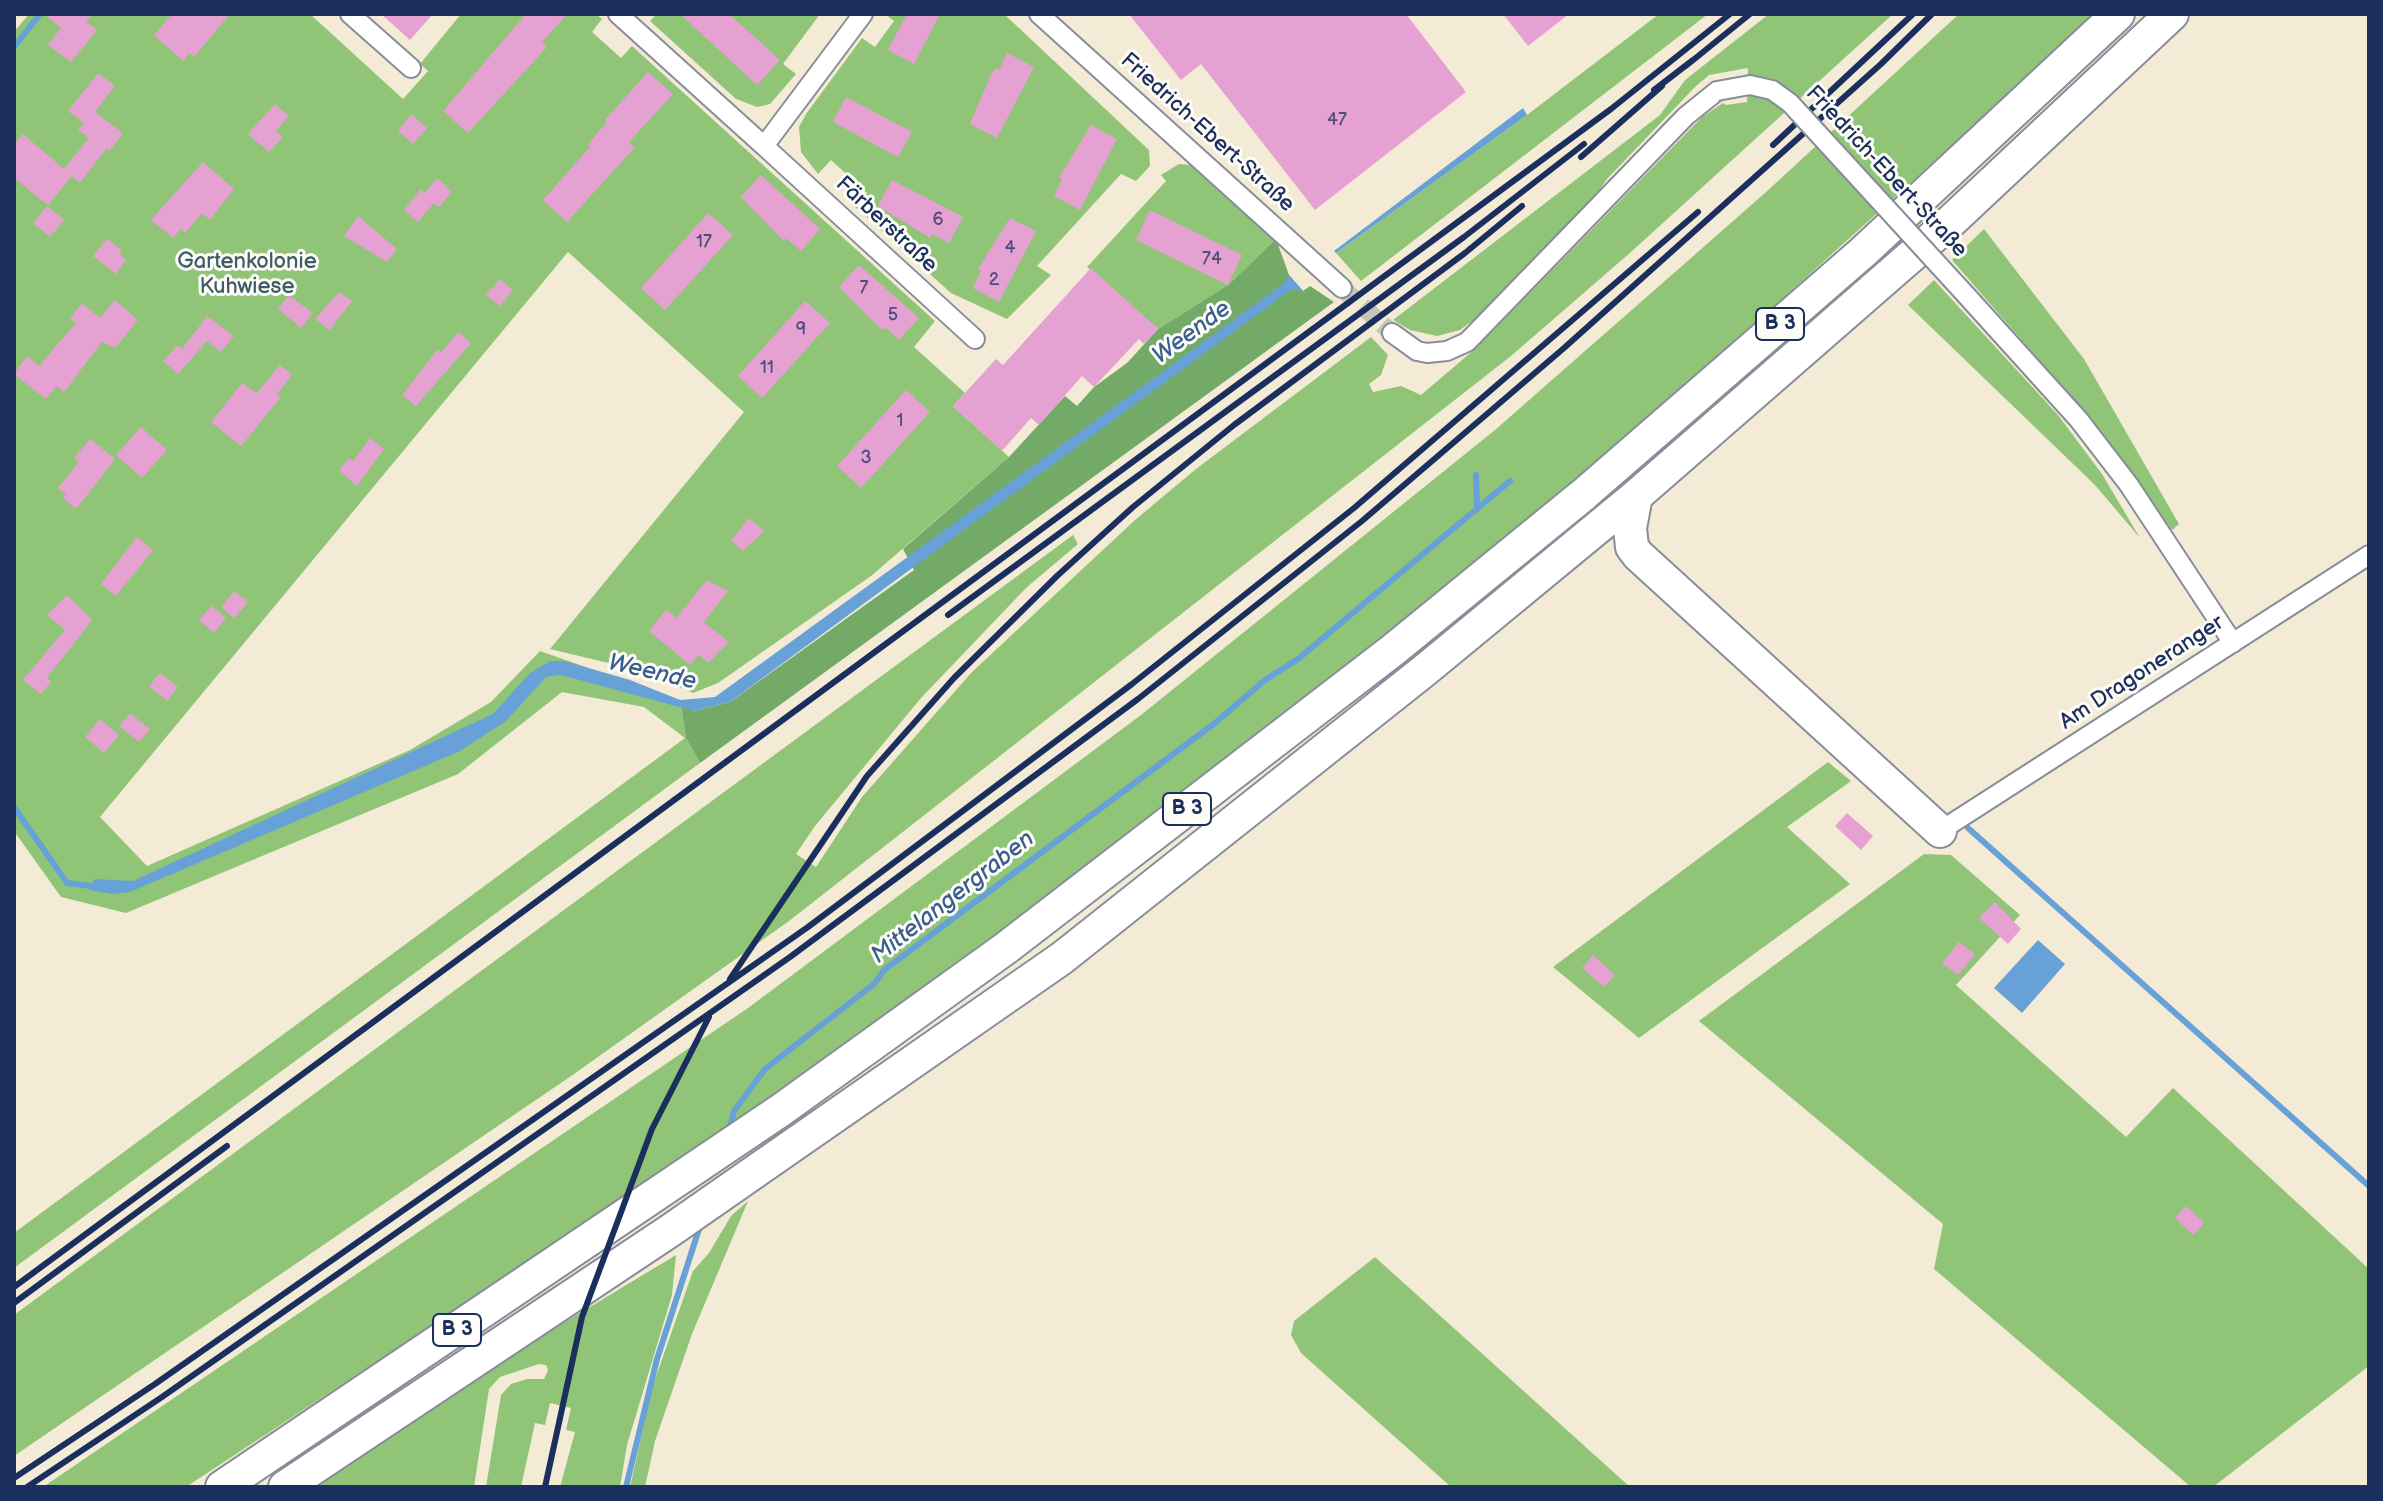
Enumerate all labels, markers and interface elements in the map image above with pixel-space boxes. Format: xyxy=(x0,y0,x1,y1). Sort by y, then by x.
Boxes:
street label: Friedrich-Ebert-Straße xyxy=(1115,48,1299,218)
street label: Friedrich-Ebert-Straße xyxy=(1800,81,1972,263)
house number: 47 xyxy=(1327,109,1347,131)
street label: Färberstraße xyxy=(830,171,942,279)
house number: 6 xyxy=(933,209,943,231)
house number: 17 xyxy=(696,231,712,253)
house number: 4 xyxy=(1005,237,1015,259)
house number: 74 xyxy=(1202,248,1222,270)
park label: Gartenkolonie Kuhwiese xyxy=(177,249,317,300)
house number: 2 xyxy=(989,269,999,291)
house number: 7 xyxy=(860,277,868,299)
water label: Weende xyxy=(1147,295,1237,371)
house number: 5 xyxy=(888,304,898,326)
road number: B 3 xyxy=(1756,308,1804,340)
house number: 9 xyxy=(796,319,806,341)
house number: 11 xyxy=(760,357,774,379)
house number: 1 xyxy=(897,410,903,432)
house number: 3 xyxy=(860,447,872,469)
street label: Am Dragoneranger xyxy=(2055,610,2229,736)
water label: Weende xyxy=(605,649,699,697)
road number: B 3 xyxy=(1163,793,1211,825)
water label: Mittelangergraben xyxy=(866,825,1040,971)
road number: B 3 xyxy=(433,1314,481,1346)

